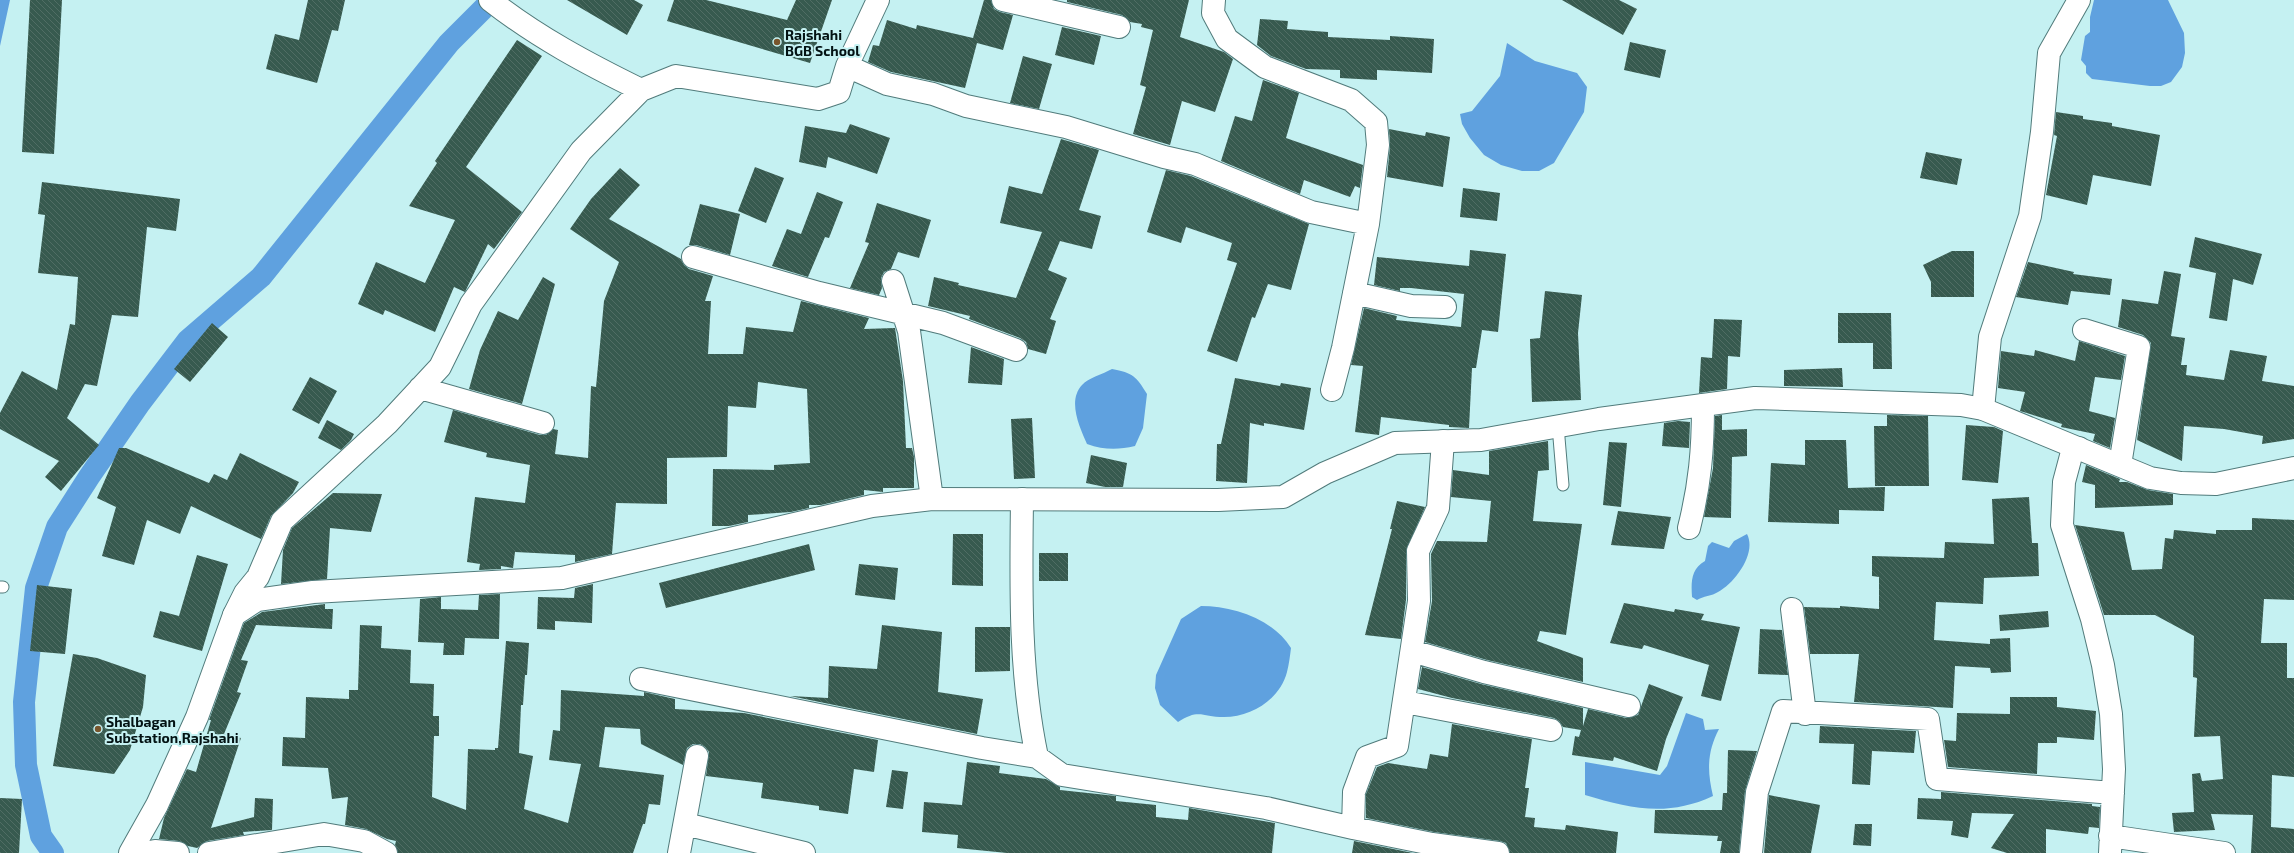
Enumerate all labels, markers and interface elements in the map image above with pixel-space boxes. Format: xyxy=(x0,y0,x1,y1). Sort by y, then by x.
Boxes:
place label: Rajshahi BGB School xyxy=(785,26,860,59)
marker: Rajshahi BGB School xyxy=(772,37,782,47)
place label: Shalbagan Substation,Rajshahi xyxy=(106,713,239,746)
marker: Shalbagan Substation,Rajshahi xyxy=(93,724,103,734)

